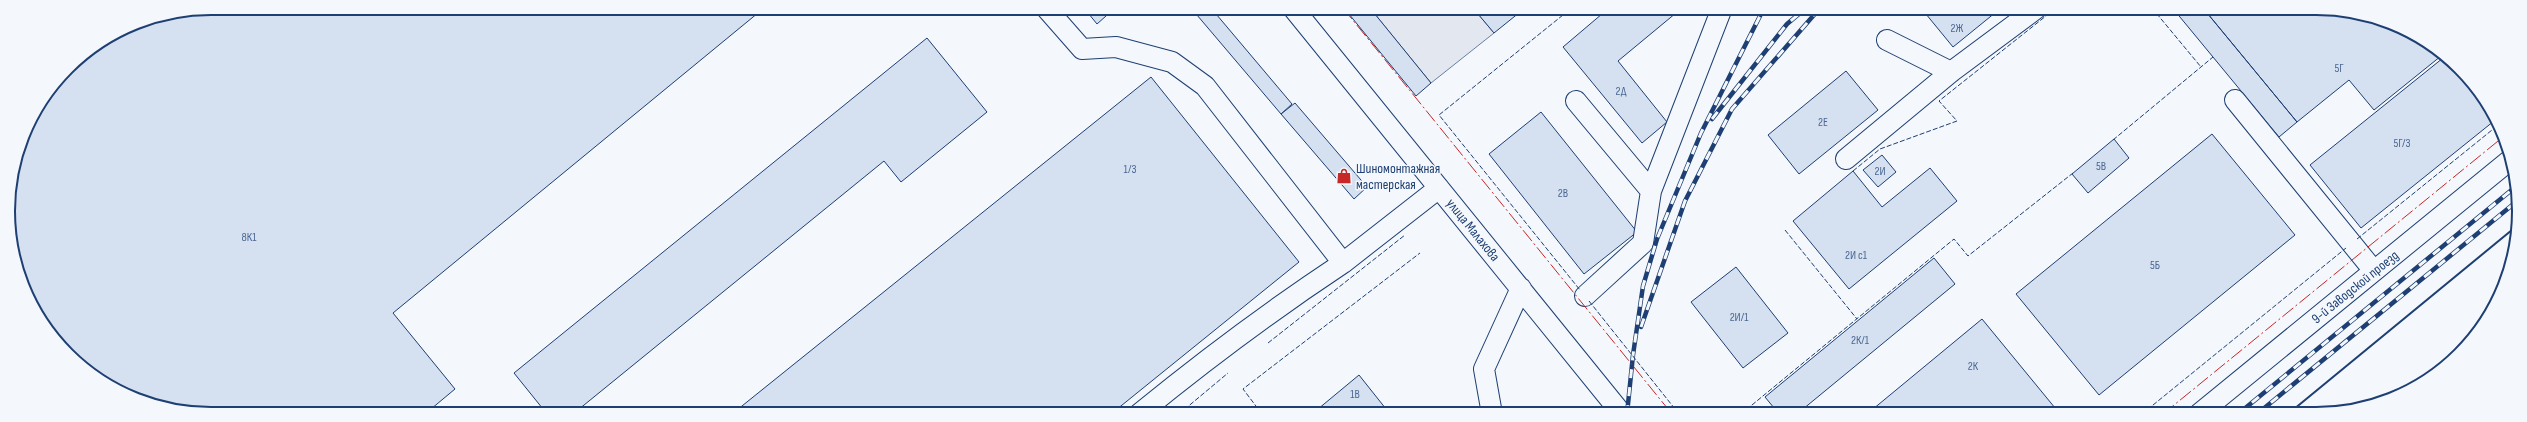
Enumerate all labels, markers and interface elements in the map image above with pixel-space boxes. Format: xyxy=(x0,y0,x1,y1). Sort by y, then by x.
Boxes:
house number: 2Ж xyxy=(1951,21,1964,36)
house number: 5Г xyxy=(2334,61,2344,76)
house number: 2Д xyxy=(1616,84,1627,99)
house number: 2Е xyxy=(1818,115,1828,130)
house number: 5Г/3 xyxy=(2393,136,2411,151)
house number: 5В xyxy=(2096,159,2106,174)
place label: Шиномонтажная мастерская xyxy=(1356,160,1440,193)
house number: 1/3 xyxy=(1124,162,1136,177)
house number: 2И xyxy=(1874,164,1886,179)
shop icon: Шиномонтажная мастерская xyxy=(1335,167,1353,185)
house number: 2В xyxy=(1558,186,1568,201)
street label: улица Малахова xyxy=(1443,195,1503,265)
house number: 8К1 xyxy=(242,230,257,245)
street label: 9-й Заводской проезд xyxy=(2308,247,2402,327)
house number: 2И с1 xyxy=(1845,248,1868,263)
house number: 5Б xyxy=(2150,258,2160,273)
house number: 2И/1 xyxy=(1730,310,1749,325)
house number: 2К/1 xyxy=(1851,333,1870,348)
house number: 2К xyxy=(1968,359,1979,374)
house number: 1В xyxy=(1350,387,1360,402)

